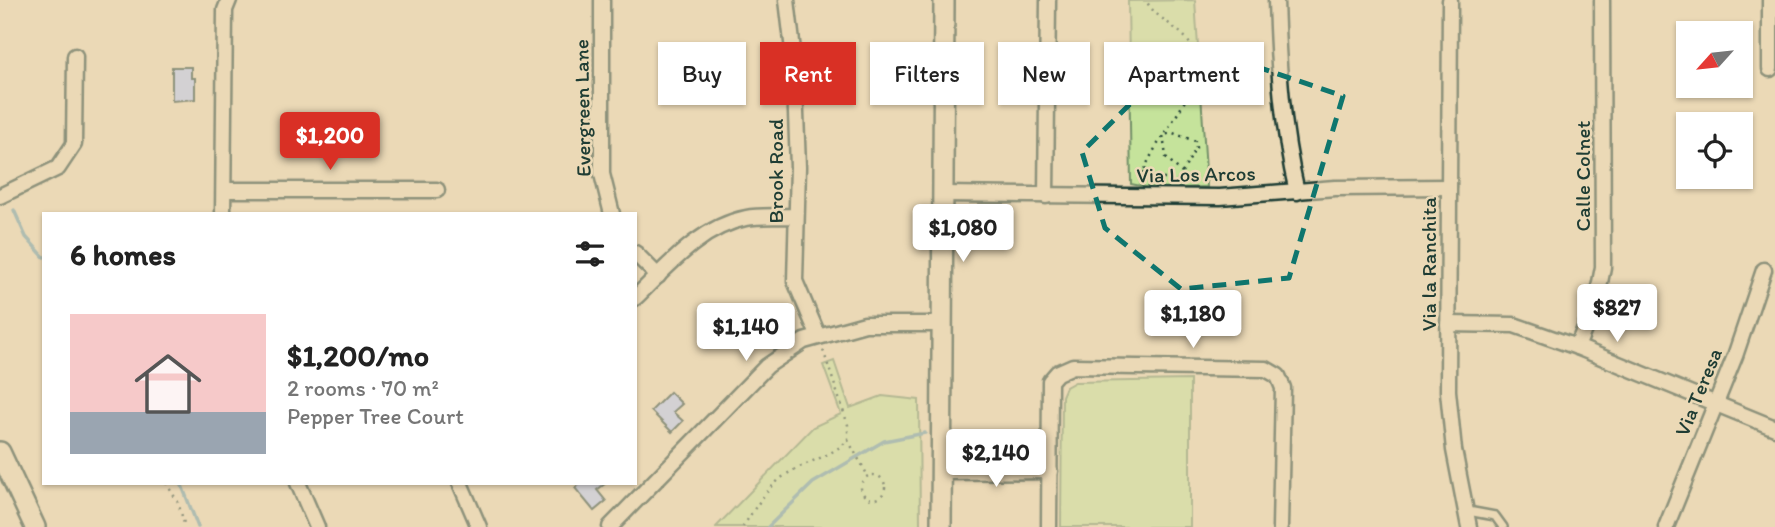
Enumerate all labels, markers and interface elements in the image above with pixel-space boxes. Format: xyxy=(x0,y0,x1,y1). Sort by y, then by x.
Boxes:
north arrow xyxy=(1676,21,1754,98)
map controls xyxy=(1676,21,1753,189)
street label: Evergreen Lane xyxy=(568,39,596,177)
chip: Buy xyxy=(658,42,746,105)
chip: Rent xyxy=(760,42,856,105)
chip: Filters xyxy=(870,42,984,105)
chip: New xyxy=(998,42,1090,105)
chip: Apartment xyxy=(1104,42,1264,105)
button: locate xyxy=(1676,112,1753,189)
pin: $1,200 xyxy=(273,113,387,172)
street label: Brook Road xyxy=(763,118,788,223)
street label: Calle Colnet xyxy=(1570,120,1595,231)
text: $1,200 xyxy=(296,121,364,149)
street label: Via Los Arcos xyxy=(1136,160,1256,188)
street label: Via la Ranchita xyxy=(1416,197,1441,331)
pin: $1,080 xyxy=(906,204,1020,264)
text: $1,080 xyxy=(929,213,997,241)
icon: filters xyxy=(571,235,609,273)
text: 6 homes xyxy=(70,236,176,273)
pin: $827 xyxy=(1576,284,1658,344)
pin: $1,180 xyxy=(1136,290,1250,350)
text: $827 xyxy=(1593,293,1641,321)
text: $1,180 xyxy=(1160,299,1226,327)
pin: $1,140 xyxy=(689,304,803,363)
text: $1,140 xyxy=(713,312,779,340)
text: $1,200/mo xyxy=(287,337,429,374)
icon: home xyxy=(126,342,210,426)
street label: Via Teresa xyxy=(1669,344,1727,440)
text: 2 rooms · 70 m² xyxy=(287,374,439,402)
text: Pepper Tree Court xyxy=(287,402,464,430)
pin: $2,140 xyxy=(939,430,1053,489)
text: $2,140 xyxy=(962,438,1030,466)

